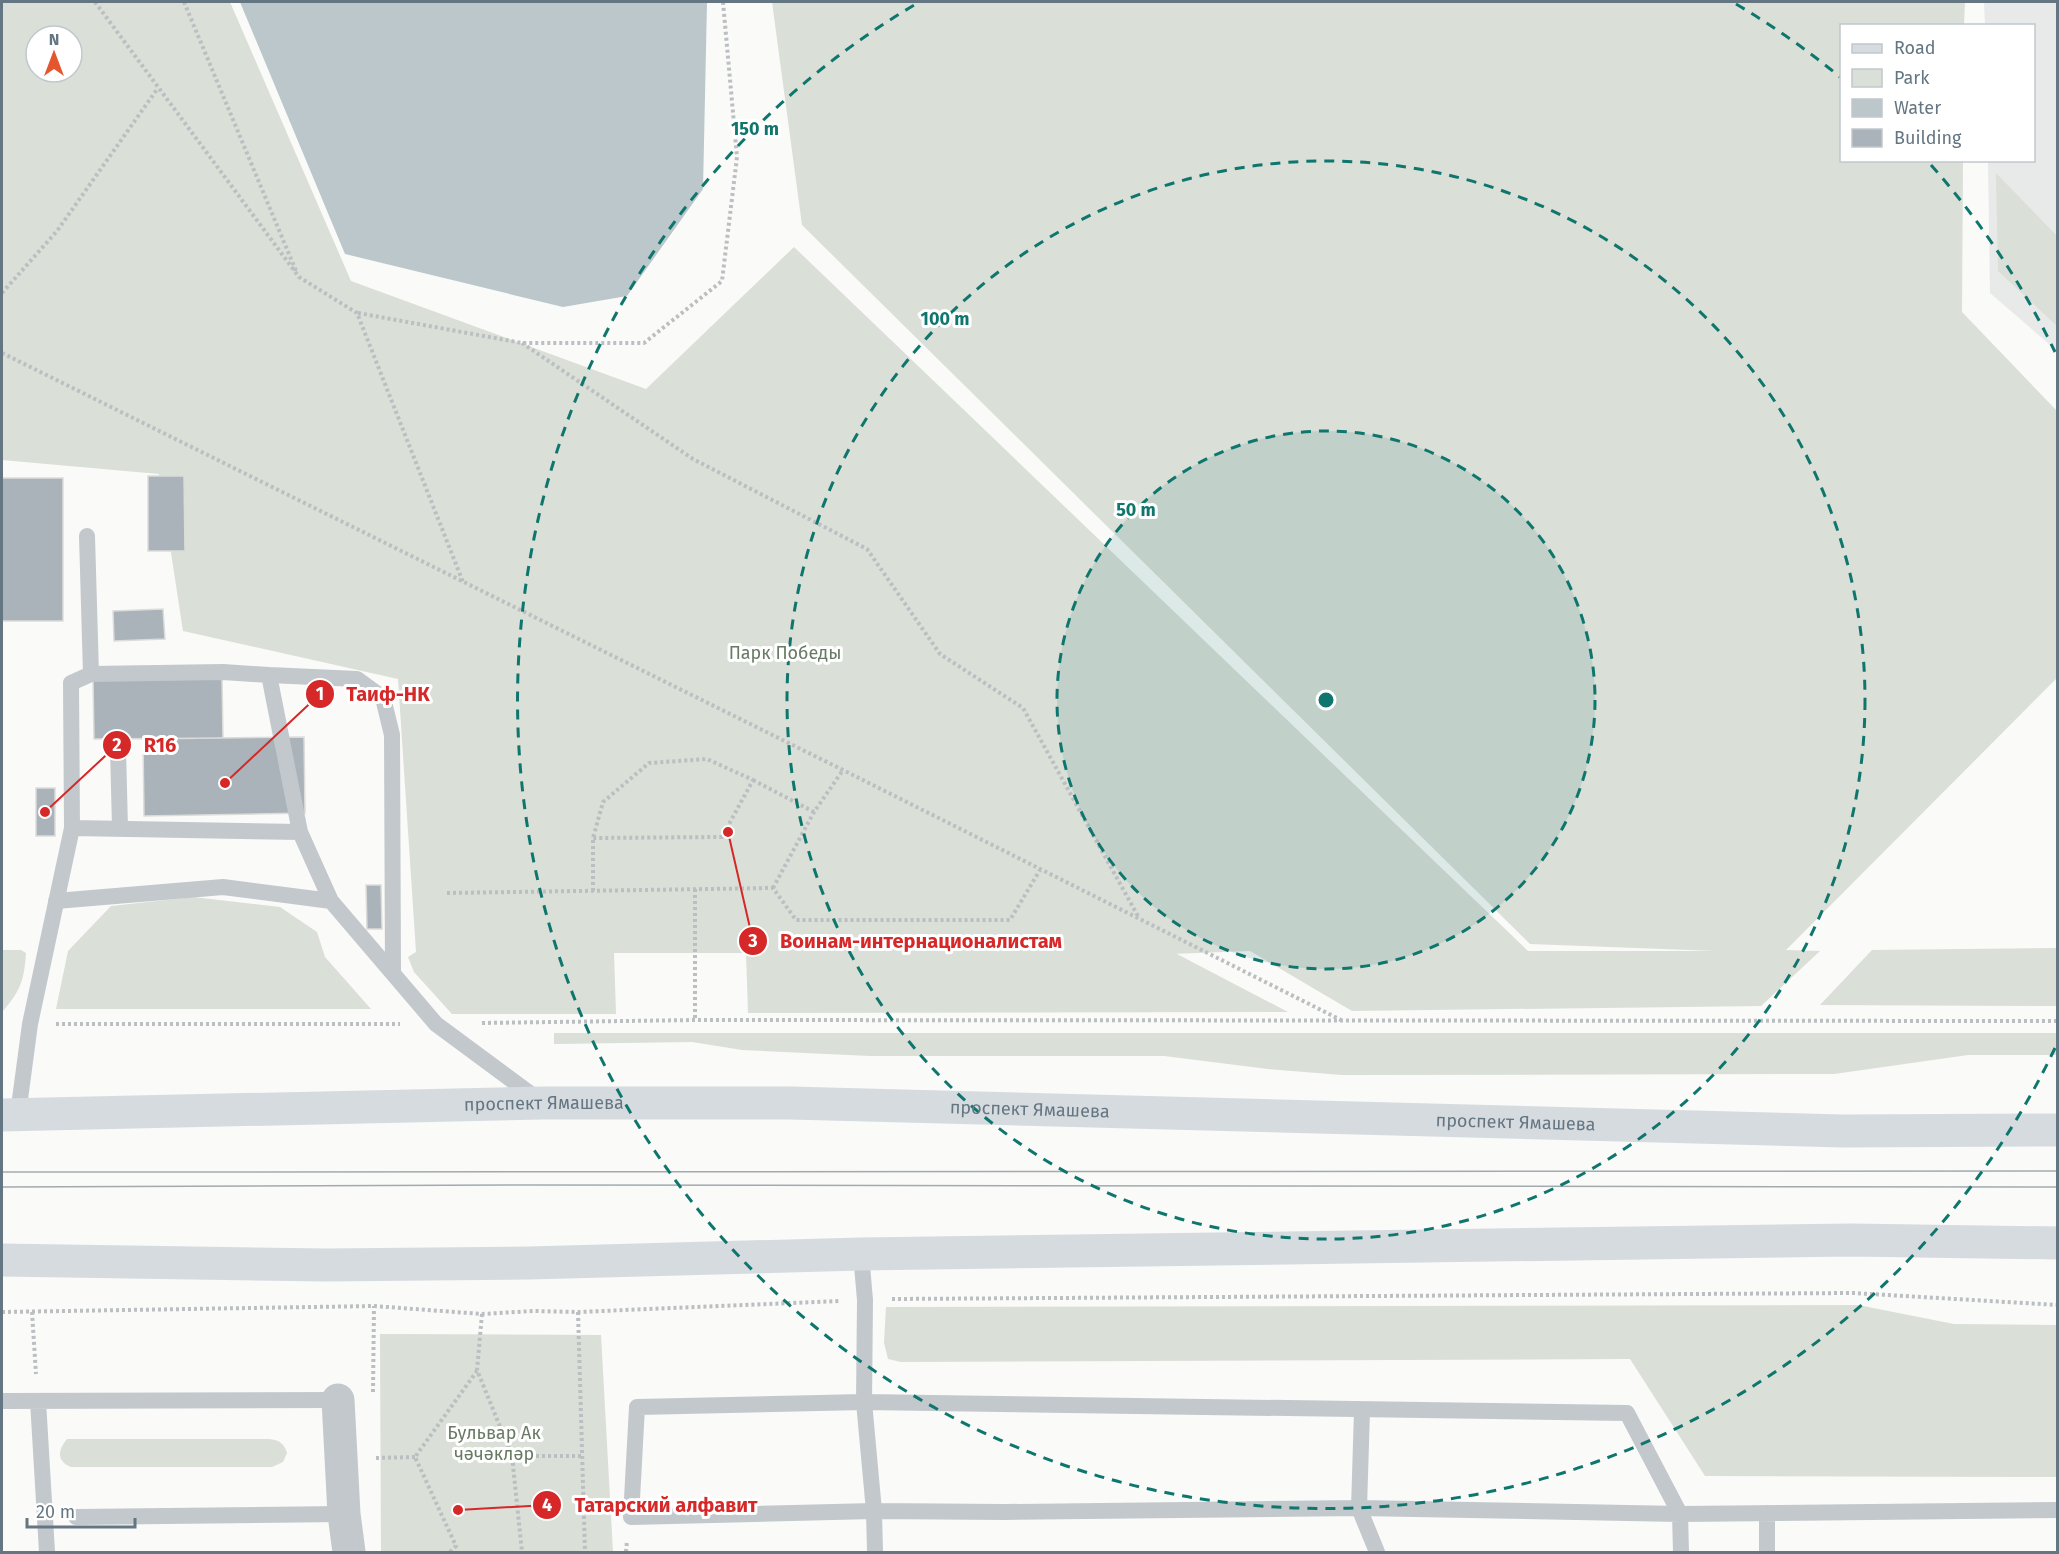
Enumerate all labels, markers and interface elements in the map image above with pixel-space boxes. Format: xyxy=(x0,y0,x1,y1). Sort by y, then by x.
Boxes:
north arrow xyxy=(24,24,84,84)
legend xyxy=(1840,24,2035,162)
text: N xyxy=(49,30,59,49)
text: Road xyxy=(1894,37,1936,59)
text: Park xyxy=(1894,67,1930,89)
text: Water xyxy=(1894,97,1941,119)
text: 150 m xyxy=(731,118,779,140)
text: Building xyxy=(1894,127,1962,149)
text: 100 m xyxy=(921,308,969,330)
text: 50 m xyxy=(1116,499,1156,521)
park label: Парк Победы xyxy=(729,642,841,664)
callout: Таиф-НК xyxy=(305,675,442,713)
text: Таиф-НК xyxy=(346,682,430,706)
text: 1 xyxy=(316,683,324,705)
centre of rings xyxy=(1316,690,1336,710)
callout: R16 xyxy=(102,726,188,764)
text: R16 xyxy=(144,733,176,757)
text: 2 xyxy=(112,734,122,756)
callout: Воинам-интернационалистам xyxy=(738,922,1074,960)
text: Воинам-интернационалистам xyxy=(780,929,1062,953)
text: 3 xyxy=(747,930,758,952)
street label: проспект Ямашева xyxy=(464,1092,624,1116)
street label: проспект Ямашева xyxy=(950,1096,1110,1122)
street label: проспект Ямашева xyxy=(1435,1109,1596,1135)
park label: Бульвар Ак чәчәкләр xyxy=(447,1422,541,1465)
callout: Татарский алфавит xyxy=(532,1486,769,1524)
scale bar xyxy=(27,1491,135,1529)
text: Татарский алфавит xyxy=(574,1493,758,1517)
text: 4 xyxy=(542,1494,552,1516)
text: 20 m xyxy=(36,1501,75,1523)

